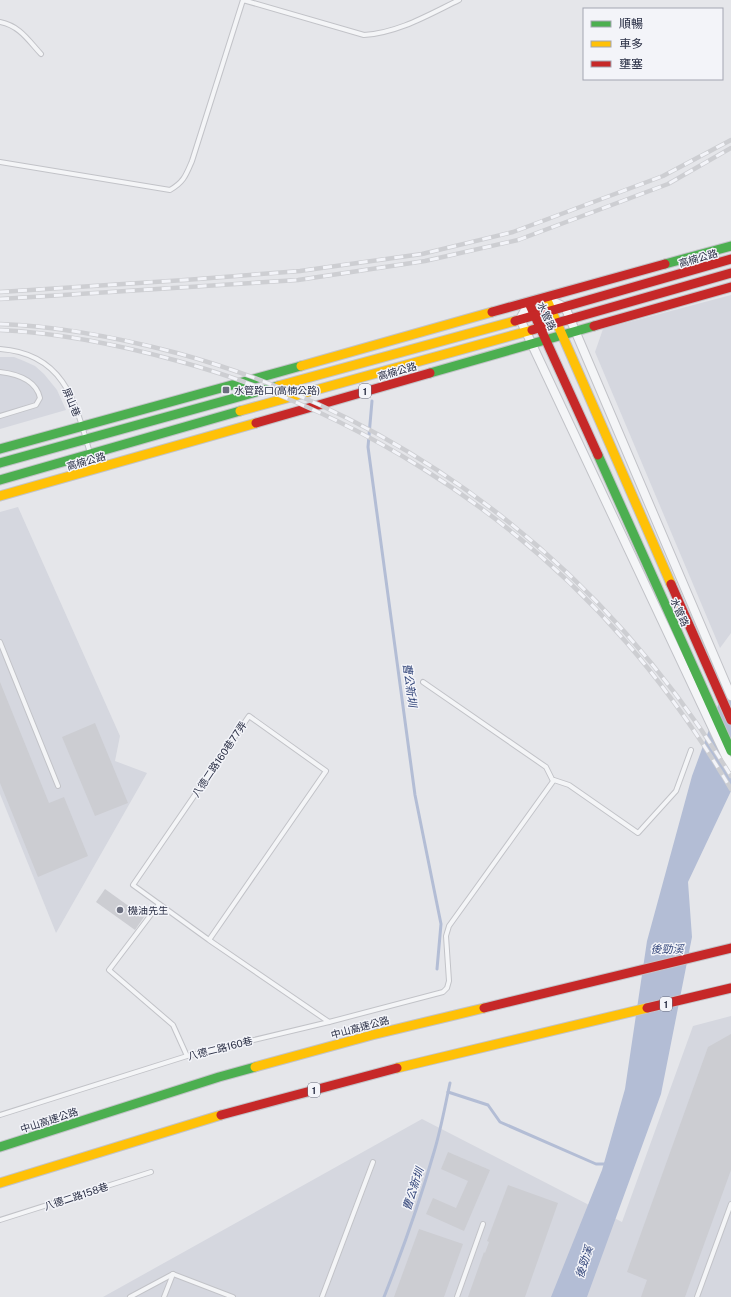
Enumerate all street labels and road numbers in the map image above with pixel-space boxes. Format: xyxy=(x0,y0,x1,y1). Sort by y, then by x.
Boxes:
street label: 高楠公路 xyxy=(677,247,719,269)
street label: 水管路 xyxy=(535,300,559,332)
street label: 高楠公路 xyxy=(376,360,418,382)
road number: 1 xyxy=(359,384,371,398)
street label: 屏山巷 xyxy=(61,386,83,418)
street label: 高楠公路 xyxy=(65,450,107,472)
street label: 水管路 xyxy=(668,596,692,628)
street label: 八德二路160巷77弄 xyxy=(189,719,249,799)
road number: 1 xyxy=(660,997,672,1011)
street label: 中山高速公路 xyxy=(329,1013,391,1041)
street label: 八德二路160巷 xyxy=(186,1034,254,1062)
road number: 1 xyxy=(308,1083,320,1097)
street label: 中山高速公路 xyxy=(19,1105,79,1135)
street label: 八德二路158巷 xyxy=(42,1180,110,1212)

